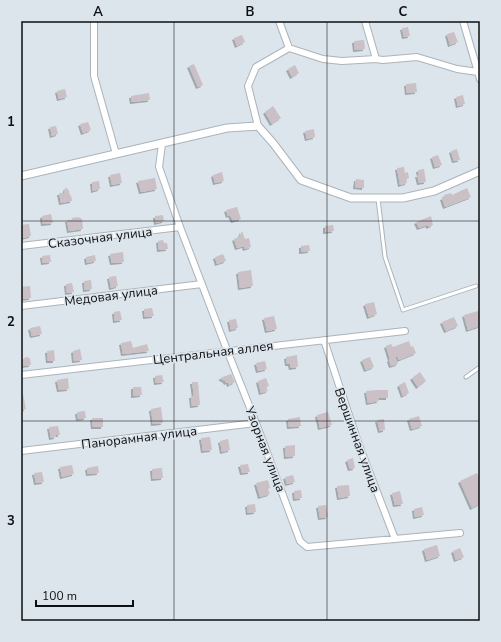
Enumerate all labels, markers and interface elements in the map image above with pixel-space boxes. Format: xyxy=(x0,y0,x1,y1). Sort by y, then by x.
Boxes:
text: A xyxy=(93,3,103,21)
text: B xyxy=(246,3,255,21)
text: C xyxy=(399,3,408,21)
text: 1 xyxy=(7,113,15,131)
street label: Сказочная улица xyxy=(47,223,153,253)
street label: Медовая улица xyxy=(63,281,159,311)
text: 2 xyxy=(7,313,15,331)
street label: Центральная аллея xyxy=(152,337,274,369)
street label: Вершинная улица xyxy=(330,385,384,495)
street label: Узорная улица xyxy=(240,403,290,495)
street label: Панорамная улица xyxy=(80,422,198,454)
text: 3 xyxy=(7,512,15,530)
scale bar xyxy=(36,582,133,608)
text: 100 m xyxy=(42,588,77,604)

